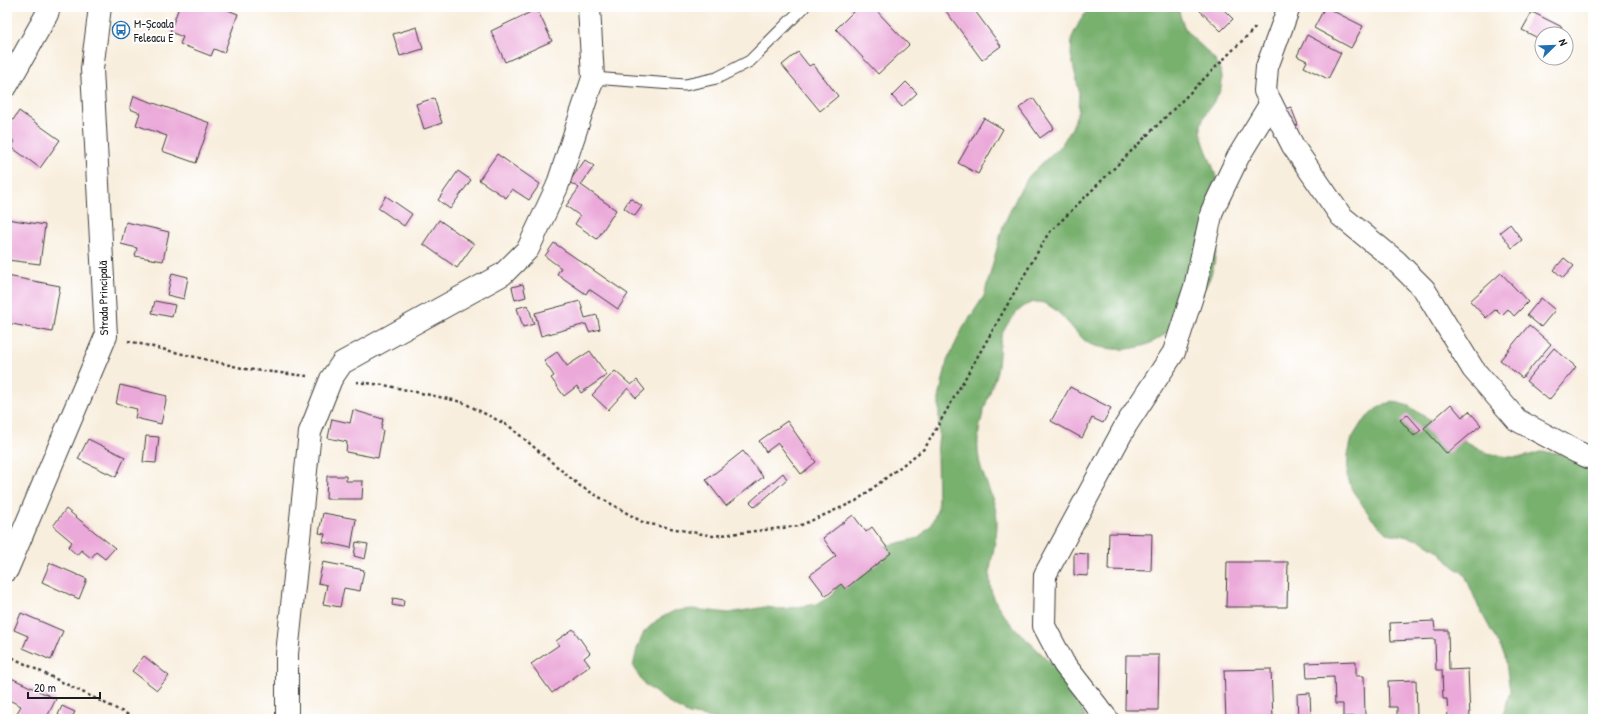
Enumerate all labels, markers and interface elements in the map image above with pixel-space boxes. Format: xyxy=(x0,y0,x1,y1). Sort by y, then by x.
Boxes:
place label: M-Școala Feleacu E xyxy=(133,15,174,46)
bus stop icon: M-Școala Feleacu E xyxy=(111,20,131,40)
north arrow xyxy=(1534,26,1574,66)
text: N xyxy=(1556,37,1571,48)
street label: Strada Principală xyxy=(94,260,112,335)
scale bar xyxy=(28,674,100,700)
text: 20 m xyxy=(34,679,56,696)

